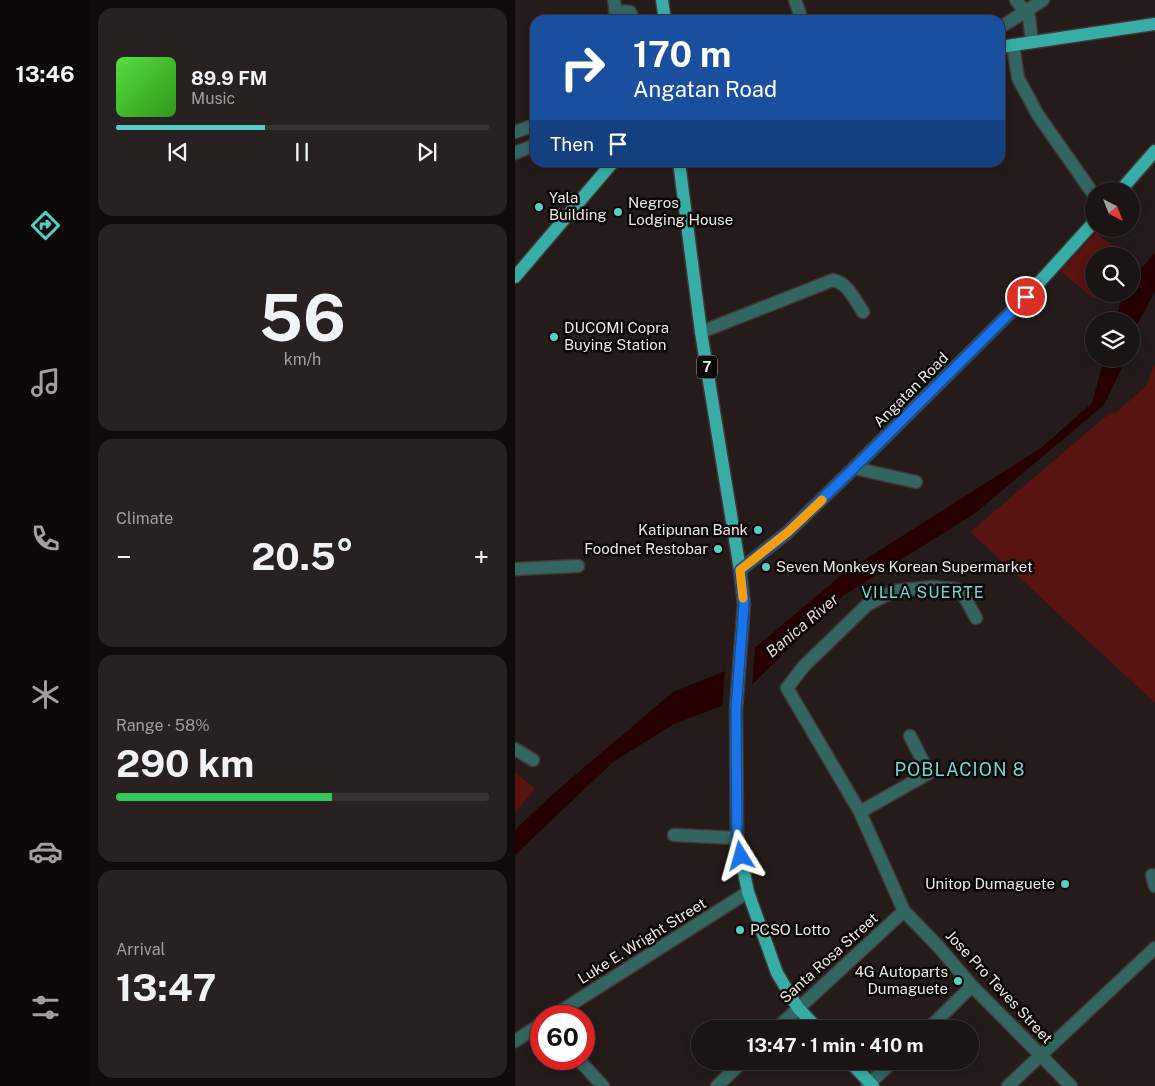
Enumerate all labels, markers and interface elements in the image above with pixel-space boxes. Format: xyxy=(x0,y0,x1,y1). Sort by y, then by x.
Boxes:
text: 170 m xyxy=(633,34,731,75)
icon: right xyxy=(550,35,615,100)
text: 13:46 xyxy=(16,61,74,87)
text: 89.9 FM xyxy=(191,67,267,89)
text: Angatan Road xyxy=(633,76,777,102)
text: Music xyxy=(191,89,235,108)
icon: arrive xyxy=(604,130,632,158)
text: Then xyxy=(550,133,594,155)
icon: previous xyxy=(164,138,192,166)
icon: pause xyxy=(288,138,316,166)
icon: next xyxy=(413,138,441,166)
north arrow xyxy=(1085,182,1140,238)
map controls xyxy=(1085,182,1140,367)
place label: Yala Building xyxy=(549,189,607,223)
place label: Negros Lodging House xyxy=(628,194,733,228)
marker: Yala Building xyxy=(533,201,545,213)
marker: Negros Lodging House xyxy=(612,206,624,218)
icon: directions xyxy=(28,208,63,243)
button: search xyxy=(1085,247,1140,302)
pin xyxy=(1005,276,1047,318)
text: 56 xyxy=(259,279,346,356)
icon: arrive xyxy=(1012,283,1040,311)
button: layers xyxy=(1085,312,1140,367)
place label: DUCOMI Copra Buying Station xyxy=(564,319,669,353)
marker: DUCOMI Copra Buying Station xyxy=(548,331,560,343)
street label: Angatan Road xyxy=(870,349,951,430)
text: km/h xyxy=(284,350,321,369)
road number: 7 xyxy=(697,356,717,378)
icon: music xyxy=(28,365,63,400)
text: Climate xyxy=(116,509,173,528)
icon: phone xyxy=(28,521,63,556)
place label: Katipunan Bank xyxy=(638,521,748,538)
marker: Katipunan Bank xyxy=(752,524,764,536)
text: 20.5° xyxy=(251,534,354,579)
text: − xyxy=(116,540,132,573)
text: + xyxy=(473,540,489,573)
place label: Foodnet Restobar xyxy=(584,540,708,557)
marker: Foodnet Restobar xyxy=(712,543,724,555)
place label: Seven Monkeys Korean Supermarket xyxy=(776,558,1033,575)
marker: Seven Monkeys Korean Supermarket xyxy=(760,561,772,573)
district label: VILLA SUERTE xyxy=(861,583,985,602)
water label: Banica River xyxy=(762,589,843,661)
icon: climate xyxy=(28,677,63,712)
text: Range · 58% xyxy=(116,716,210,735)
text: 290 km xyxy=(116,741,254,786)
district label: POBLACION 8 xyxy=(894,759,1026,780)
position arrow xyxy=(714,829,766,881)
icon: car xyxy=(28,834,63,869)
place label: Unitop Dumaguete xyxy=(925,875,1055,892)
marker: Unitop Dumaguete xyxy=(1059,878,1071,890)
street label: Luke E. Wright Street xyxy=(575,894,709,987)
street label: Santa Rosa Street xyxy=(776,909,881,1006)
place label: PCSO Lotto xyxy=(750,921,830,938)
marker: PCSO Lotto xyxy=(734,924,746,936)
street label: Jose Pro Teves Street xyxy=(943,927,1056,1047)
text: Arrival xyxy=(116,940,165,959)
place label: 4G Autoparts Dumaguete xyxy=(854,963,948,997)
text: 13:47 xyxy=(116,965,216,1010)
marker: 4G Autoparts Dumaguete xyxy=(952,975,964,987)
icon: filters xyxy=(28,990,63,1025)
speed limit sign: 60 xyxy=(530,1005,595,1070)
text: 13:47 · 1 min · 410 m xyxy=(746,1034,924,1056)

